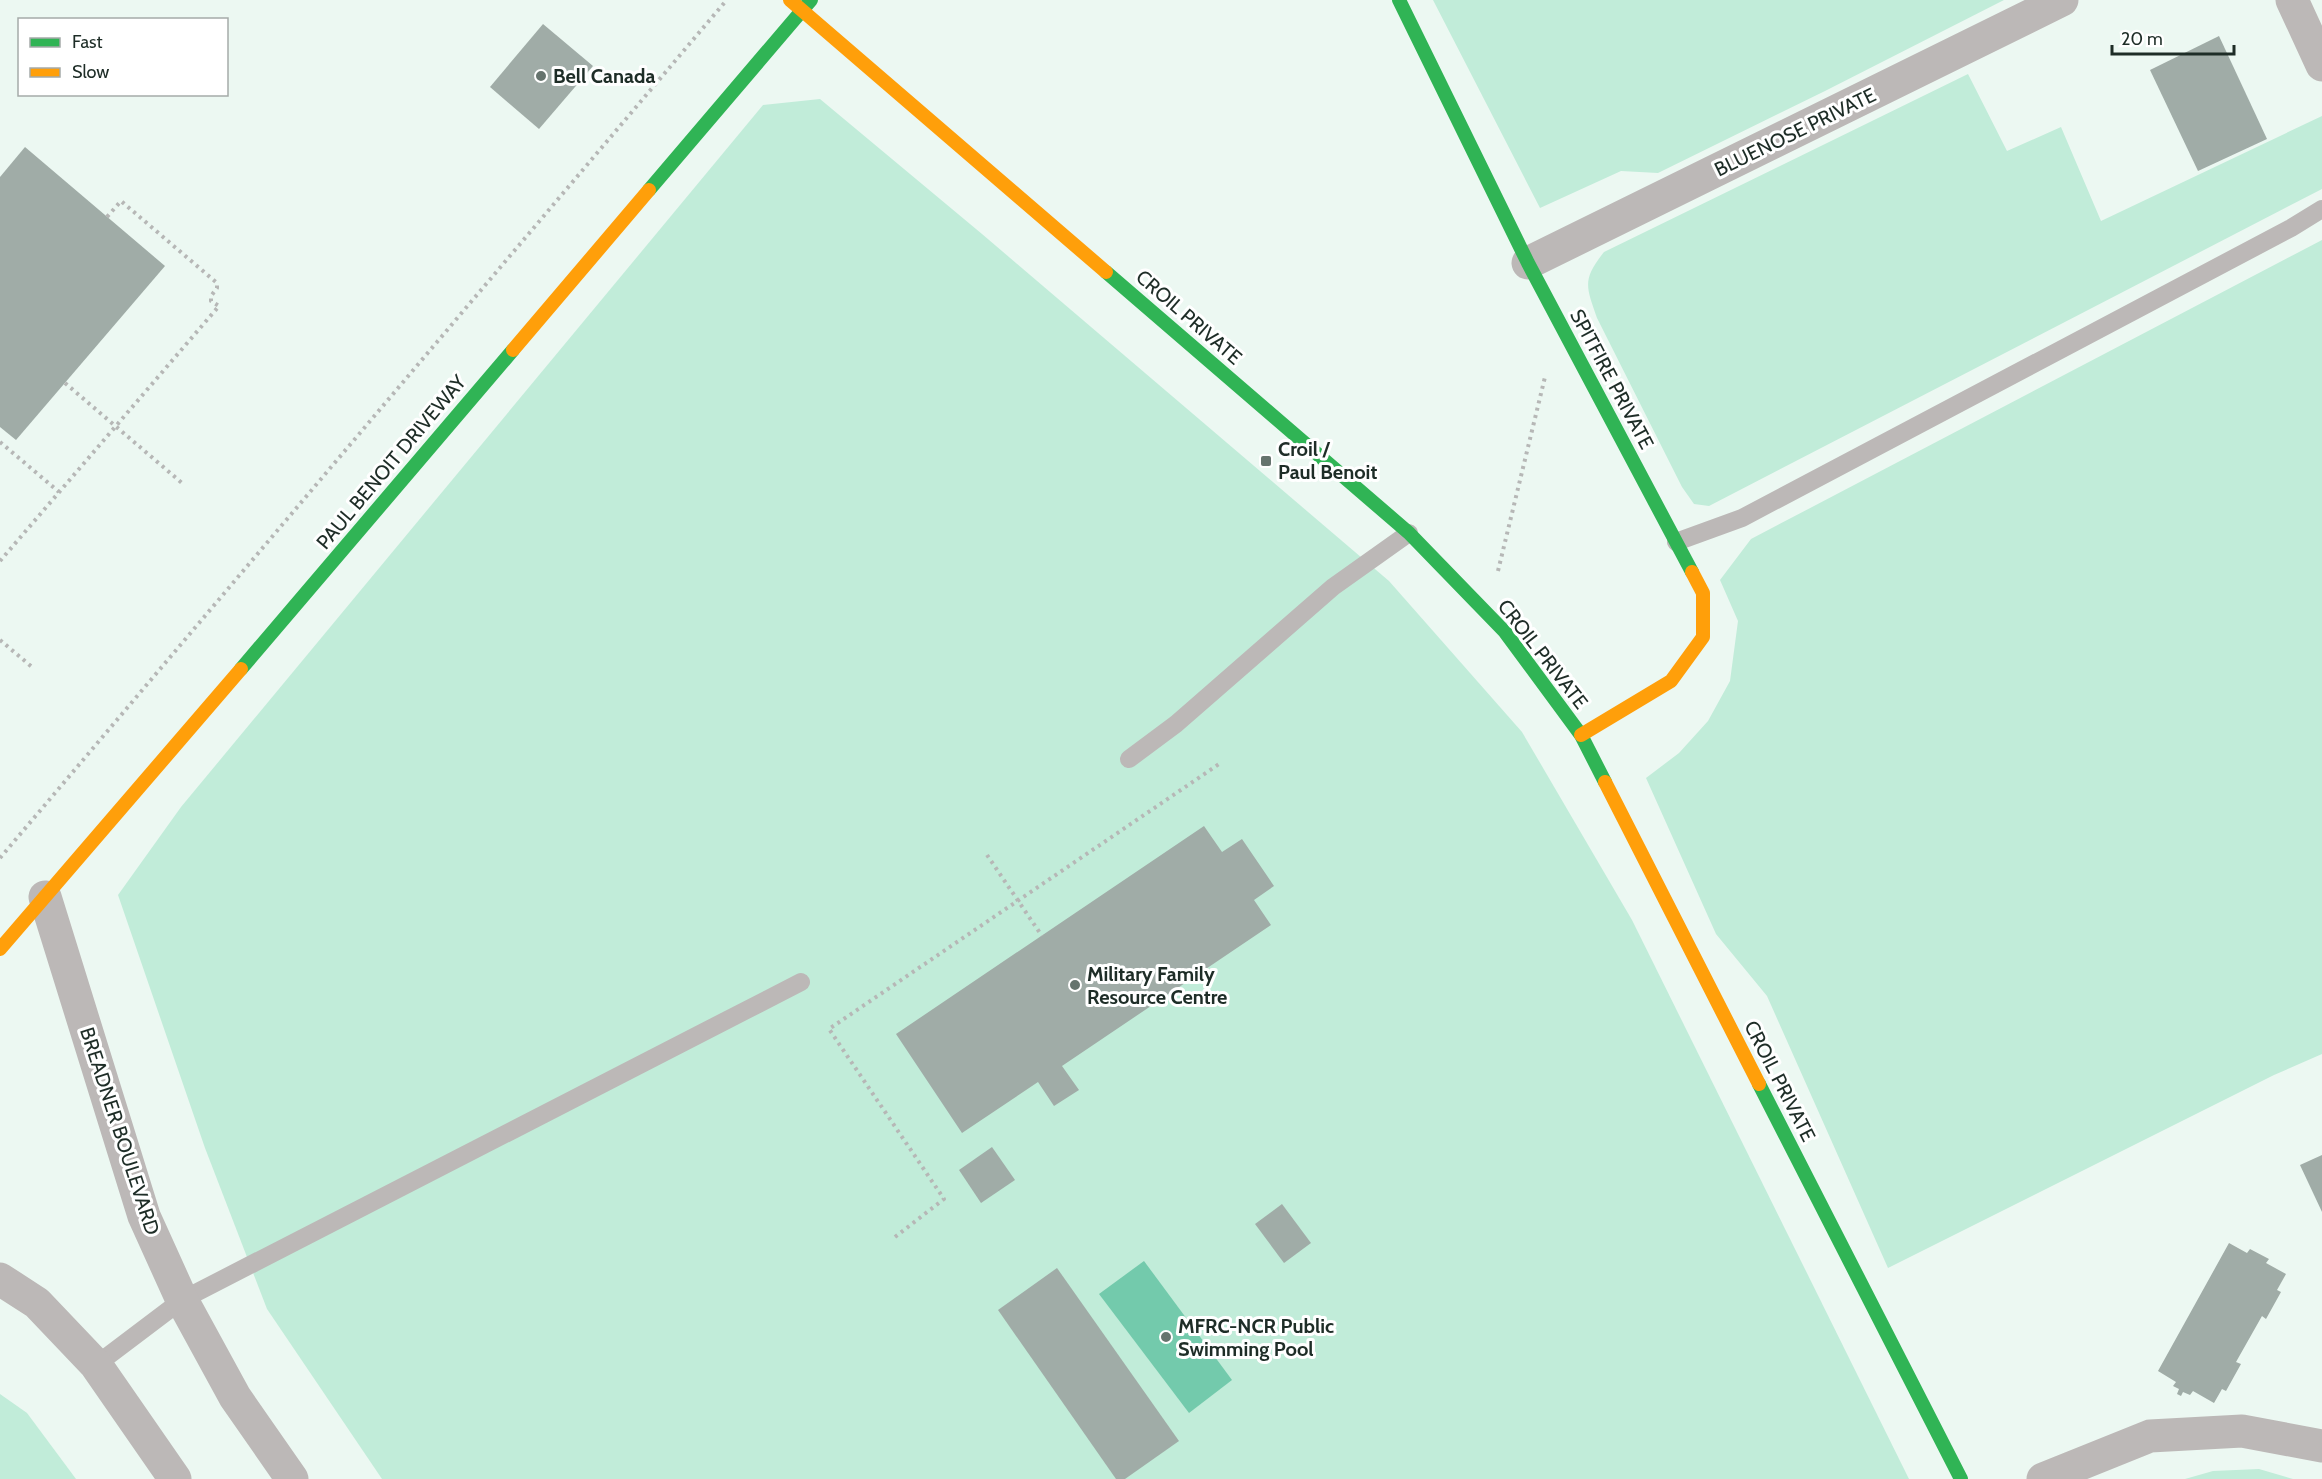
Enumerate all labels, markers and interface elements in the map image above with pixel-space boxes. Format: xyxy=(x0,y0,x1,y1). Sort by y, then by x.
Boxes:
legend xyxy=(18,18,228,96)
scale bar xyxy=(2112,18,2234,56)
text: 20 m xyxy=(2121,28,2163,50)
text: Fast xyxy=(72,31,103,53)
text: Slow xyxy=(72,61,109,83)
place label: Bell Canada xyxy=(553,64,655,88)
marker: Bell Canada xyxy=(534,69,548,83)
street label: BLUENOSE PRIVATE xyxy=(1710,82,1880,182)
street label: CROIL PRIVATE xyxy=(1131,265,1247,369)
street label: SPITFIRE PRIVATE xyxy=(1565,305,1659,453)
street label: PAUL BENOIT DRIVEWAY xyxy=(311,370,471,554)
place label: Croil / Paul Benoit xyxy=(1278,437,1377,484)
marker: Croil / Paul Benoit xyxy=(1259,454,1273,468)
street label: CROIL PRIVATE xyxy=(1493,595,1593,713)
place label: Military Family Resource Centre xyxy=(1087,962,1227,1009)
marker: Military Family Resource Centre xyxy=(1068,978,1082,992)
street label: CROIL PRIVATE xyxy=(1739,1017,1821,1145)
street label: BREADNER BOULEVARD xyxy=(75,1024,165,1238)
place label: MFRC-NCR Public Swimming Pool xyxy=(1178,1314,1334,1361)
marker: MFRC-NCR Public Swimming Pool xyxy=(1159,1330,1173,1344)

